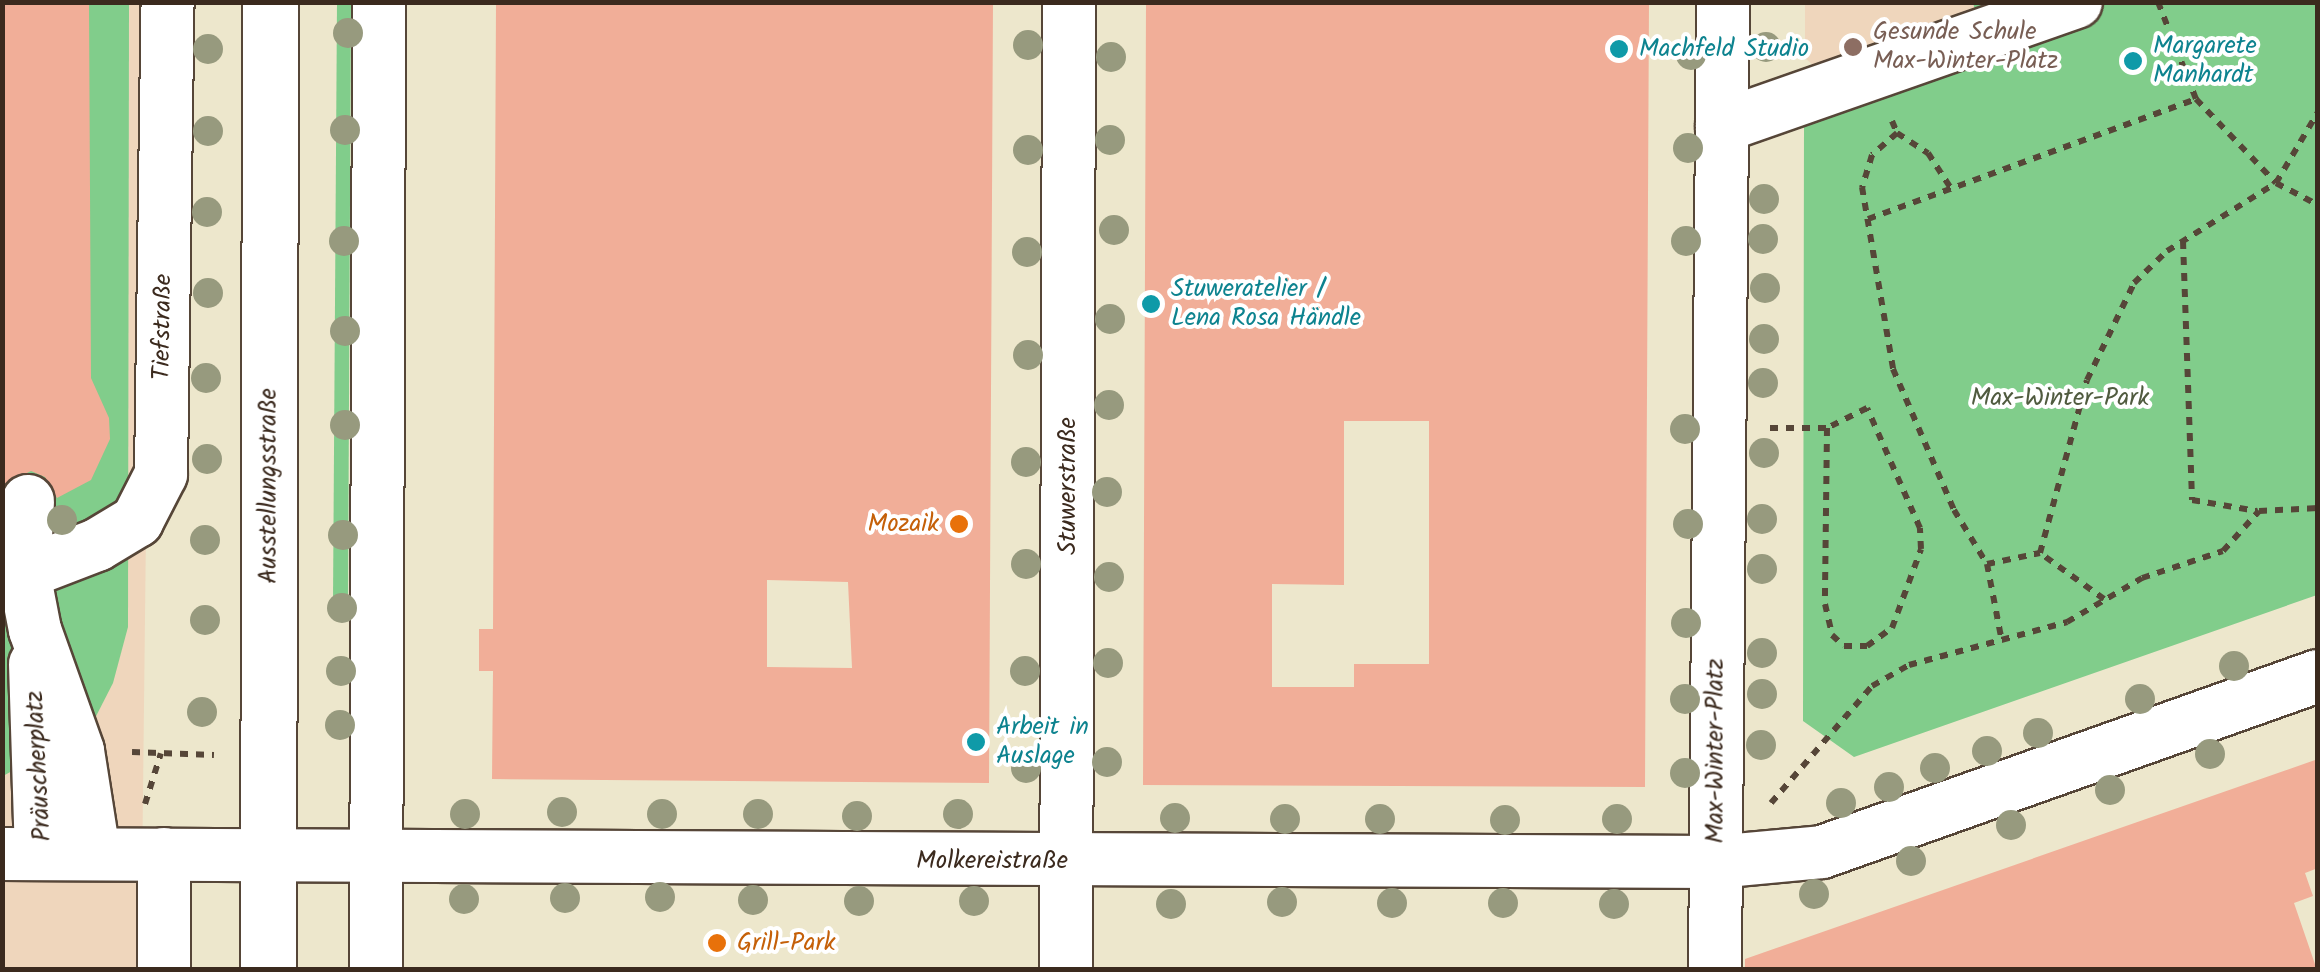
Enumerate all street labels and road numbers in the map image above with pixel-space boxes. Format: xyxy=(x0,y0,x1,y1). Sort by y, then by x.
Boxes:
street label: Tiefstraße xyxy=(147,274,179,380)
street label: Ausstellungsstraße xyxy=(254,388,284,584)
street label: Stuwerstraße xyxy=(1053,417,1083,555)
street label: Max-Winter-Platz xyxy=(1701,658,1731,844)
street label: Präuscherplatz xyxy=(20,690,58,842)
street label: Molkereistraße xyxy=(916,846,1068,876)

